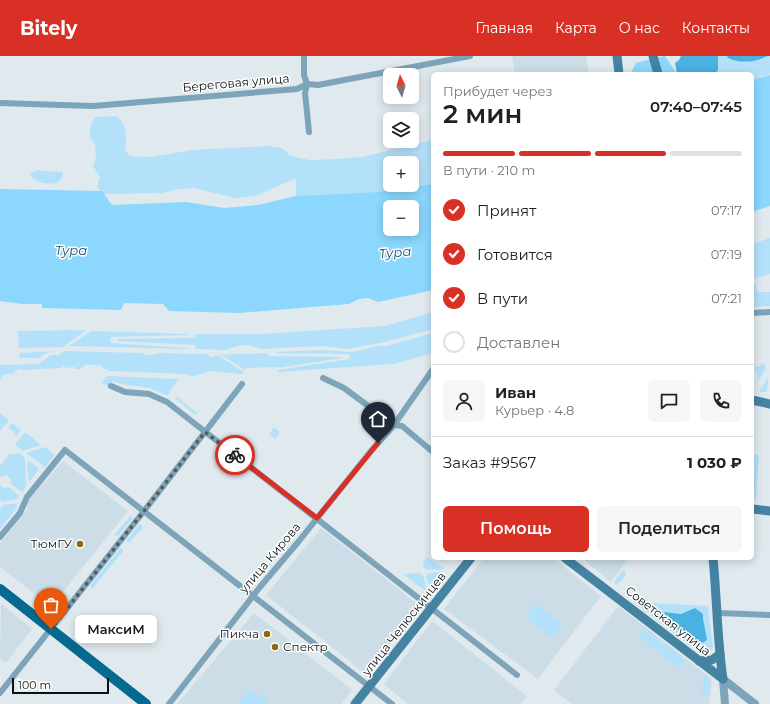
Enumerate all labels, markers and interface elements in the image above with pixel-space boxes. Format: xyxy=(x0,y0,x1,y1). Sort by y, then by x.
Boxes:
text: Bitely xyxy=(20,17,77,40)
text: Главная xyxy=(475,19,533,37)
text: Карта xyxy=(555,19,597,37)
text: О нас xyxy=(619,19,660,37)
text: Контакты xyxy=(682,19,750,37)
north arrow xyxy=(383,68,419,104)
map controls xyxy=(383,68,419,236)
street label: Береговая улица xyxy=(182,70,290,95)
text: Прибудет через xyxy=(443,83,552,99)
text: 07:40–07:45 xyxy=(650,97,742,116)
text: 2 мин xyxy=(443,98,522,130)
button: layers xyxy=(383,112,419,148)
button: + xyxy=(383,156,419,192)
text: В пути · 210 m xyxy=(443,162,535,178)
icon: check xyxy=(443,199,465,221)
button: − xyxy=(383,200,419,236)
text: Принят xyxy=(477,201,536,220)
text: 07:17 xyxy=(711,202,742,218)
water label: Тура xyxy=(55,242,87,258)
water label: Тура xyxy=(378,243,412,261)
icon: check xyxy=(443,243,465,265)
text: Готовится xyxy=(477,245,553,264)
text: 07:19 xyxy=(711,246,742,262)
icon: check xyxy=(443,287,465,309)
text: В пути xyxy=(477,289,528,308)
text: 07:21 xyxy=(711,290,742,306)
text: Доставлен xyxy=(477,333,560,352)
button: person xyxy=(443,380,485,422)
button: chat xyxy=(648,380,690,422)
button: phone xyxy=(700,380,742,422)
text: Иван xyxy=(495,383,536,402)
pin xyxy=(361,402,395,443)
text: Курьер · 4.8 xyxy=(495,402,574,418)
icon: home xyxy=(367,408,389,430)
courier xyxy=(215,435,255,475)
icon: bike xyxy=(224,444,246,466)
text: Заказ #9567 xyxy=(443,453,536,472)
text: 1 030 ₽ xyxy=(687,453,742,472)
button: Помощь xyxy=(443,506,589,552)
button: Поделиться xyxy=(597,506,742,552)
street label: улица Кирова xyxy=(235,519,303,597)
place label: ТюмГУ xyxy=(31,536,73,551)
marker: ТюмГУ xyxy=(75,539,85,549)
street label: улица Челюскинцев xyxy=(358,569,449,679)
street label: Советская улица xyxy=(623,583,714,659)
pin xyxy=(34,588,68,629)
icon: bag xyxy=(40,594,62,616)
callout: МаксиМ xyxy=(75,615,157,643)
text: МаксиМ xyxy=(87,621,145,637)
place label: Пикча xyxy=(220,626,259,641)
marker: Пикча xyxy=(262,629,272,639)
place label: Спектр xyxy=(283,639,328,654)
marker: Спектр xyxy=(270,642,280,652)
scale bar xyxy=(12,676,109,695)
text: 100 m xyxy=(18,678,51,692)

